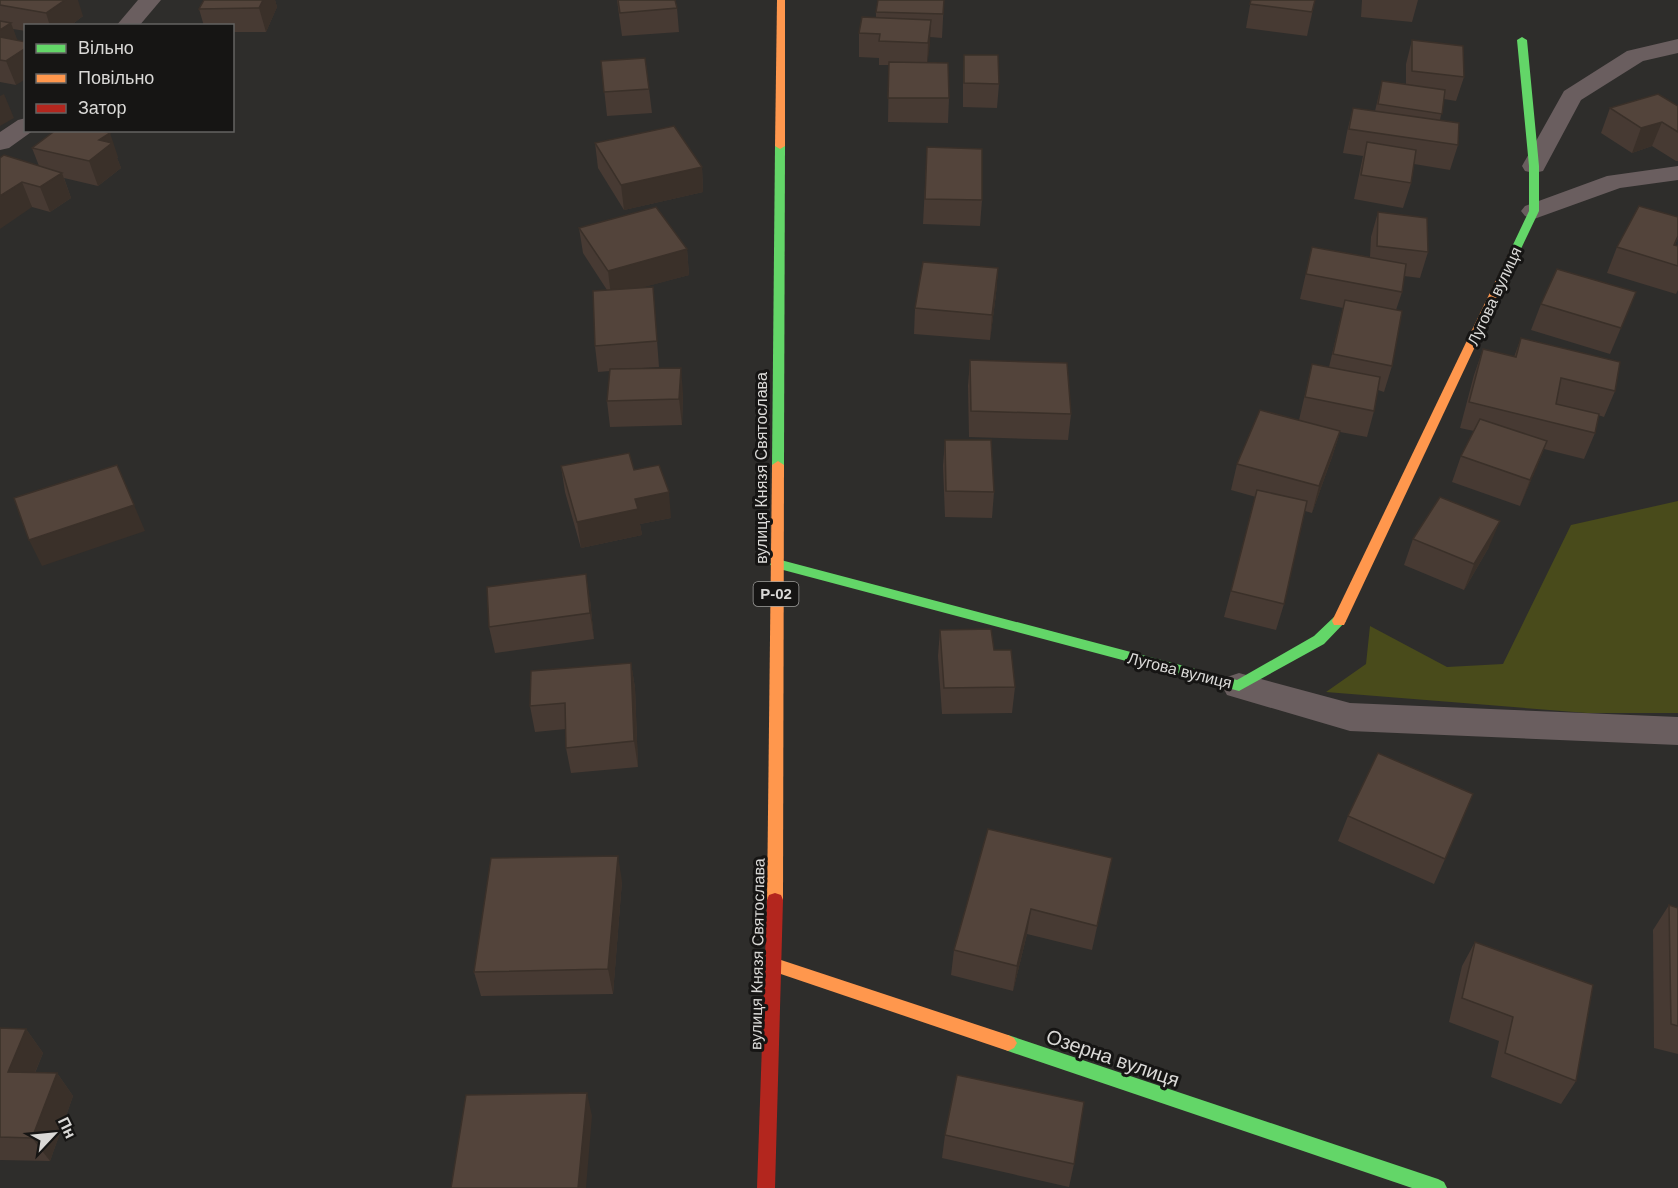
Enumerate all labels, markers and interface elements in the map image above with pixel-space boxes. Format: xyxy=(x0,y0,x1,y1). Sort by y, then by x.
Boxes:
legend xyxy=(24,24,234,132)
text: Вільно xyxy=(78,38,134,58)
text: Повільно xyxy=(78,68,154,88)
text: Затор xyxy=(78,98,127,118)
street label: Лугова вулиця xyxy=(1464,244,1525,348)
street label: вулиця Князя Святослава xyxy=(753,372,770,564)
road number: Р-02 xyxy=(754,582,798,606)
street label: Лугова вулиця xyxy=(1126,649,1234,692)
street label: вулиця Князя Святослава xyxy=(747,858,768,1050)
street label: Озерна вулиця xyxy=(1044,1025,1182,1091)
north arrow xyxy=(24,1104,84,1164)
text: Пн xyxy=(55,1114,79,1141)

